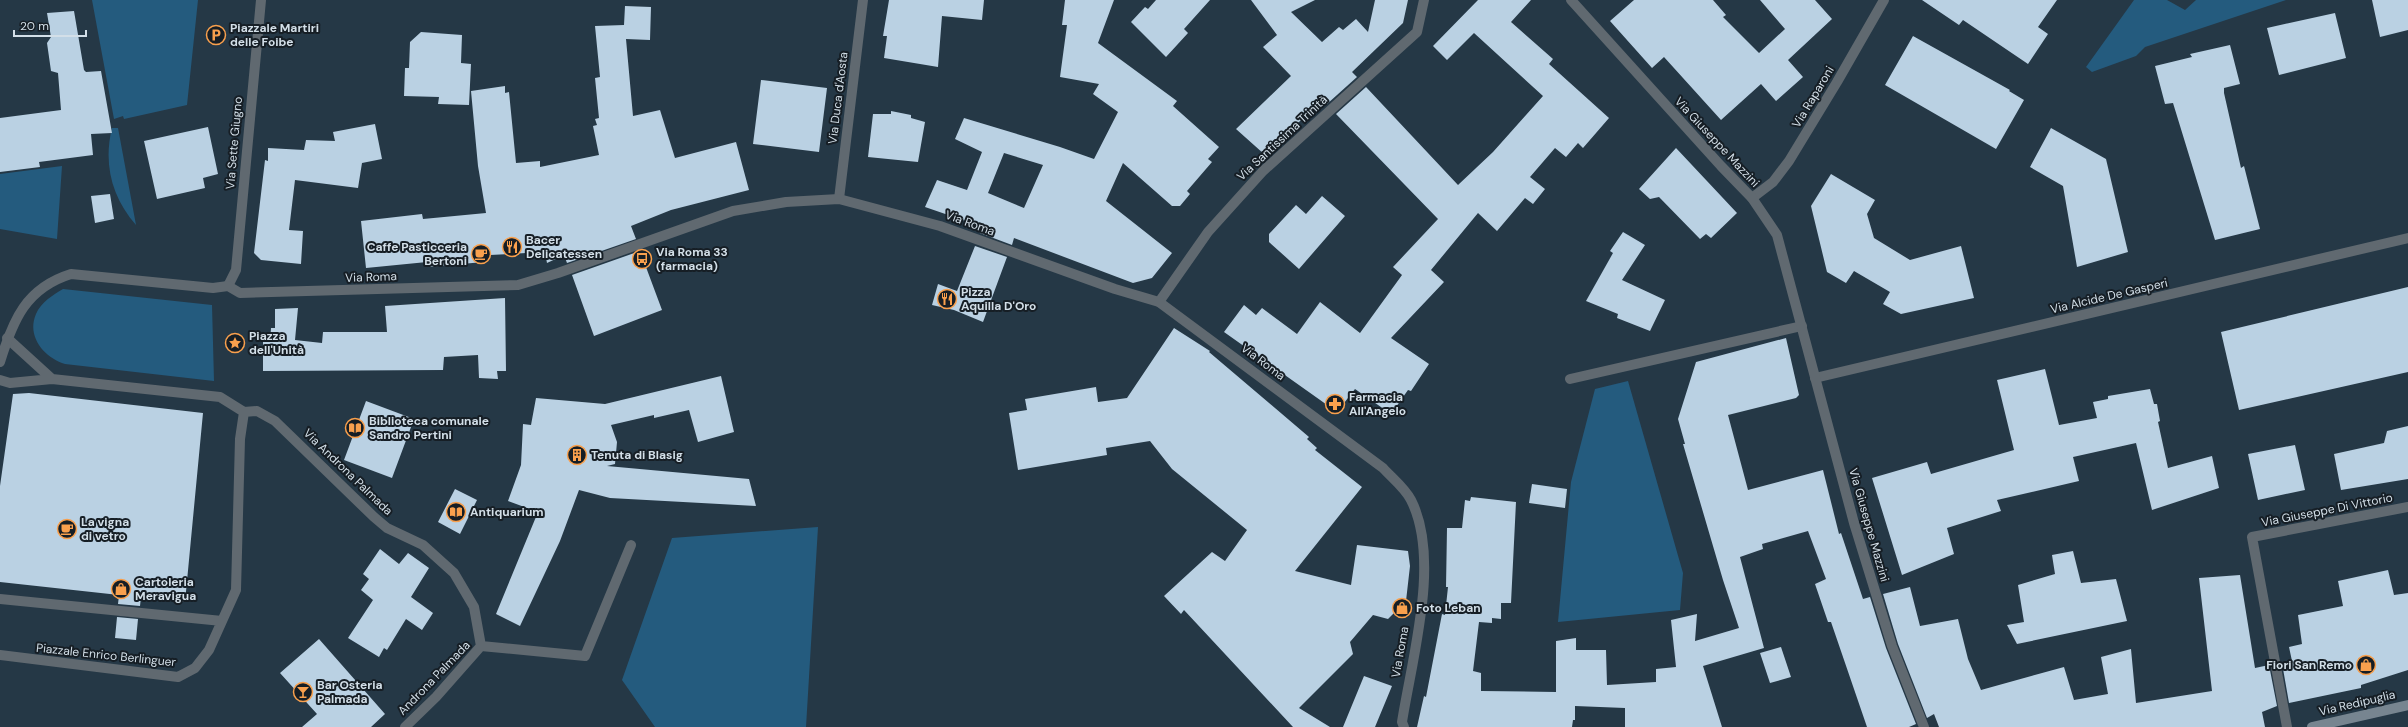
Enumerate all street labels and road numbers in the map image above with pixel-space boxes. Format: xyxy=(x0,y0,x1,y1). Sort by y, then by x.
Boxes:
street label: Via Duca d'Aosta xyxy=(824,51,852,145)
street label: Via Raparoni xyxy=(1788,63,1838,131)
street label: Via Santissima Trinità xyxy=(1233,92,1331,184)
street label: Via Giuseppe Mazzini xyxy=(1671,94,1763,191)
street label: Via Sette Giugno xyxy=(222,96,246,190)
street label: Via Roma xyxy=(943,207,997,239)
street label: Via Roma xyxy=(345,268,397,286)
street label: Via Alcide De Gasperi xyxy=(2049,275,2169,317)
street label: Via Roma xyxy=(1238,340,1288,384)
street label: Via Androna Palmada xyxy=(300,425,396,519)
street label: Via Giuseppe Mazzini xyxy=(1845,466,1893,584)
street label: Via Giuseppe Di Vittorio xyxy=(2260,489,2394,531)
street label: Via Roma xyxy=(1388,625,1412,679)
street label: Androna Palmada xyxy=(394,637,474,719)
street label: Piazzale Enrico Berlinguer xyxy=(35,640,177,670)
street label: Via Redipuglia xyxy=(2317,686,2397,720)

